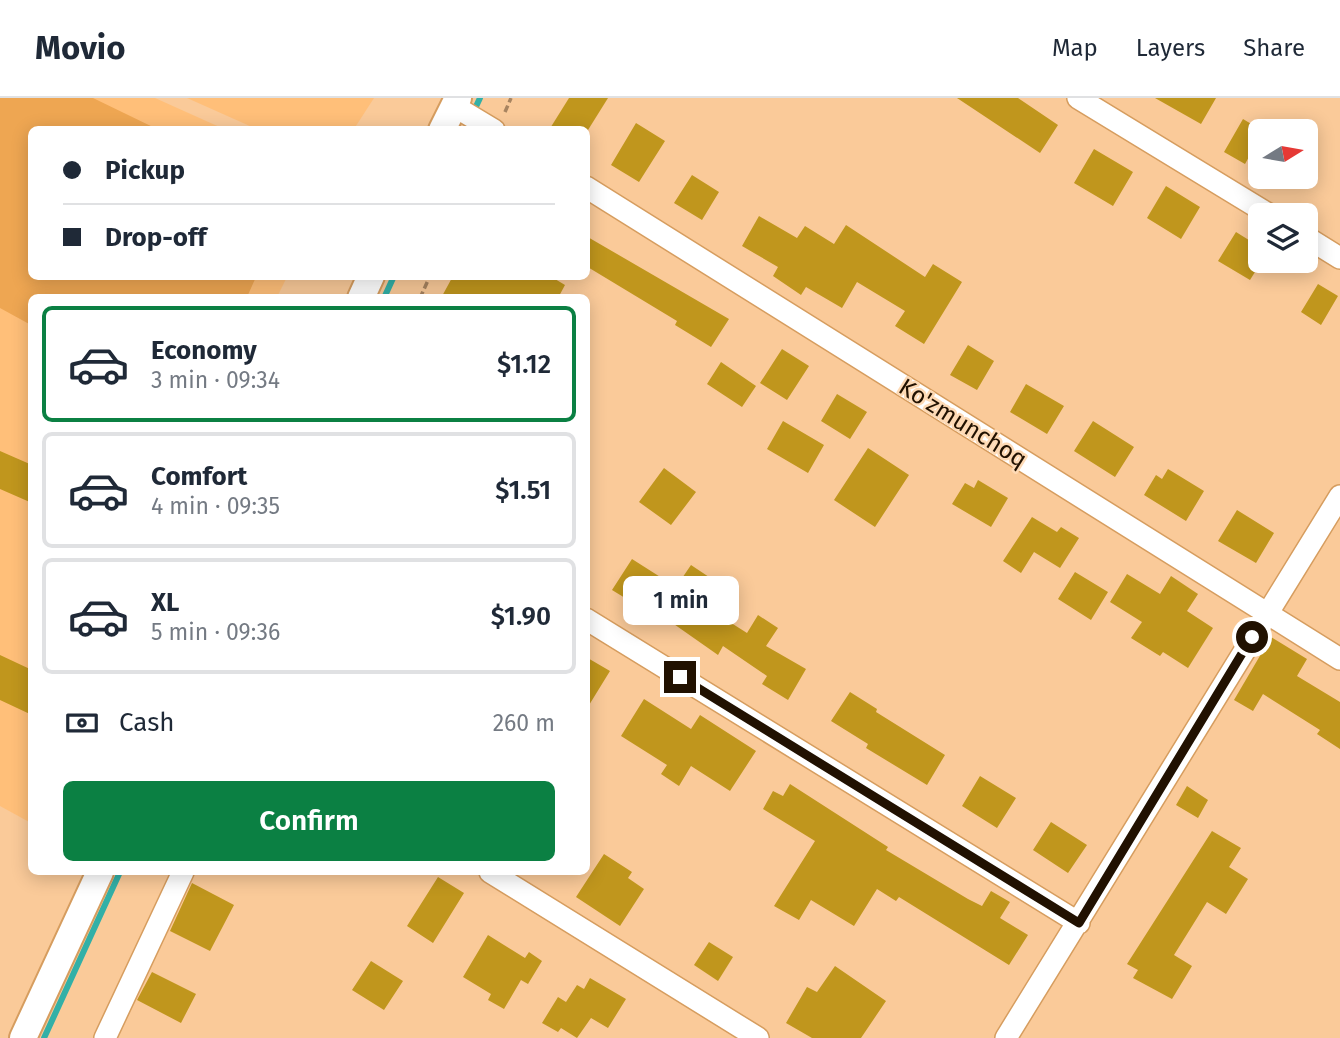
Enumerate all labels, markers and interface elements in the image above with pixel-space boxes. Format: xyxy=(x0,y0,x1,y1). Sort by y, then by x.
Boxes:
text: Movio xyxy=(35,28,125,68)
text: Map xyxy=(1052,34,1098,62)
text: Layers xyxy=(1136,34,1205,62)
text: Share xyxy=(1243,34,1305,62)
north arrow xyxy=(1248,119,1318,189)
map controls xyxy=(1248,119,1318,273)
text: Pickup xyxy=(105,155,185,186)
button: layers xyxy=(1248,203,1318,273)
text: Drop-off xyxy=(105,222,207,253)
icon: car xyxy=(67,333,130,396)
text: Economy xyxy=(151,335,257,366)
text: $1.12 xyxy=(497,349,551,380)
text: 3 min · 09:34 xyxy=(151,366,280,394)
street label: Ko'zmunchoq xyxy=(894,373,1032,473)
icon: car xyxy=(67,459,130,522)
text: Comfort xyxy=(151,461,247,492)
text: $1.51 xyxy=(495,475,551,506)
text: 4 min · 09:35 xyxy=(151,492,280,520)
callout: 1 min xyxy=(622,575,738,624)
icon: car xyxy=(67,585,130,648)
text: 1 min xyxy=(653,586,709,614)
text: XL xyxy=(151,587,179,618)
text: $1.90 xyxy=(491,601,551,632)
text: 5 min · 09:36 xyxy=(151,618,280,646)
route start xyxy=(1236,621,1268,653)
route end xyxy=(664,661,696,693)
icon: cash xyxy=(63,704,101,742)
text: Cash xyxy=(119,707,175,738)
text: 260 m xyxy=(493,709,555,737)
button: Confirm xyxy=(63,781,555,861)

